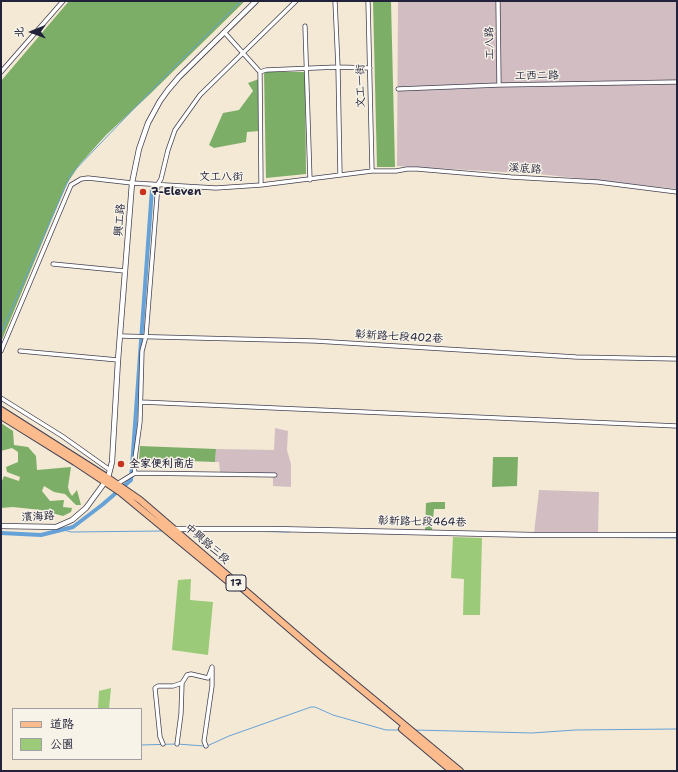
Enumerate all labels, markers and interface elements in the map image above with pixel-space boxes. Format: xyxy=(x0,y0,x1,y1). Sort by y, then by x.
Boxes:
north arrow xyxy=(12,12,52,52)
street label: 工八路 xyxy=(483,26,497,60)
text: 北 xyxy=(12,27,27,38)
street label: 文工一街 xyxy=(354,64,368,108)
street label: 工西二路 xyxy=(515,69,559,83)
street label: 溪底路 xyxy=(508,161,542,177)
street label: 文工八街 xyxy=(199,170,243,184)
place label: 7-Eleven xyxy=(151,185,201,199)
marker: 7-Eleven xyxy=(138,187,148,197)
street label: 興工路 xyxy=(112,203,128,237)
street label: 彰新路七段402巷 xyxy=(355,328,443,346)
place label: 全家便利商店 xyxy=(129,457,195,471)
marker: 全家便利商店 xyxy=(116,459,126,469)
street label: 濱海路 xyxy=(21,510,55,524)
street label: 彰新路七段464巷 xyxy=(378,515,466,529)
street label: 中興路三段 xyxy=(182,521,232,567)
road number: 17 xyxy=(226,575,246,591)
legend xyxy=(12,708,142,760)
text: 道路 xyxy=(50,716,74,732)
text: 公園 xyxy=(50,736,74,752)

